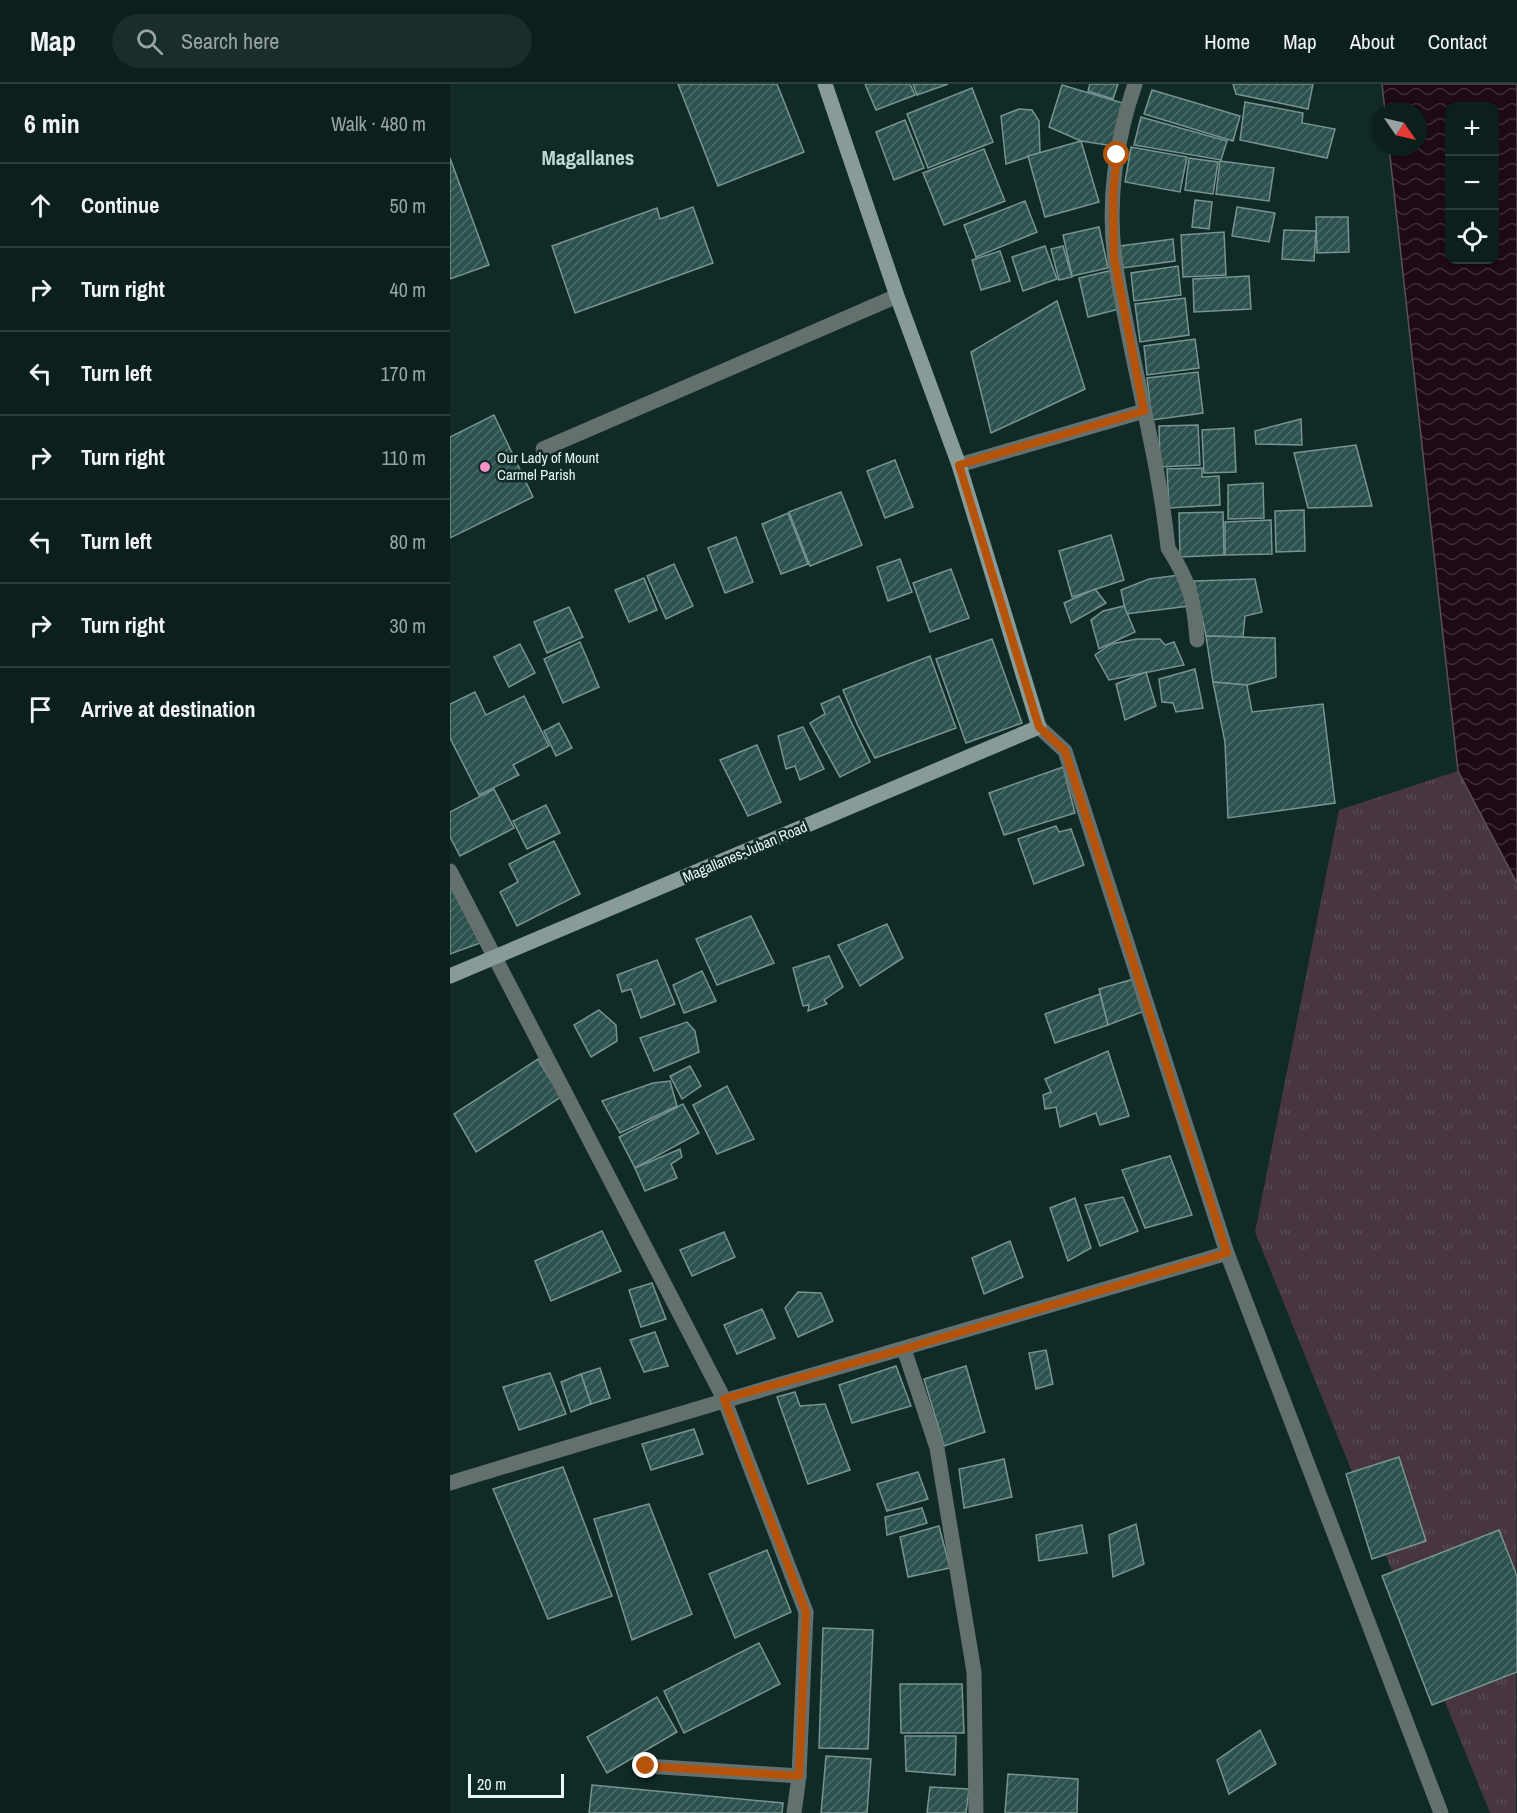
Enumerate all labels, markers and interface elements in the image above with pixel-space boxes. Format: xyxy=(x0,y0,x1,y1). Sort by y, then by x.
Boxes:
search box xyxy=(112,14,532,68)
text: Map xyxy=(30,22,76,60)
icon: search xyxy=(133,25,166,58)
text: Search here xyxy=(181,26,279,56)
text: Home xyxy=(1204,27,1250,56)
text: Map xyxy=(1283,27,1317,56)
text: About xyxy=(1350,27,1395,56)
text: Contact xyxy=(1428,27,1487,56)
north arrow xyxy=(1373,102,1427,156)
map controls xyxy=(1445,102,1499,264)
button: + xyxy=(1445,102,1499,156)
text: 6 min xyxy=(24,106,80,141)
text: Walk · 480 m xyxy=(331,110,426,137)
route start xyxy=(1103,141,1129,167)
district label: Magallanes xyxy=(542,143,634,172)
button: − xyxy=(1445,156,1499,210)
icon: ahead xyxy=(24,189,57,222)
text: Continue xyxy=(81,190,159,220)
text: 50 m xyxy=(390,192,426,219)
button: locate xyxy=(1445,210,1499,264)
icon: right xyxy=(24,273,57,306)
text: Turn right xyxy=(81,274,165,304)
text: 40 m xyxy=(390,276,426,303)
icon: left xyxy=(24,357,57,390)
text: Turn left xyxy=(81,358,152,388)
text: 170 m xyxy=(380,360,426,387)
icon: right xyxy=(24,441,57,474)
text: Turn right xyxy=(81,442,165,472)
text: 110 m xyxy=(382,444,426,471)
place label: Our Lady of Mount Carmel Parish xyxy=(497,447,599,485)
marker: Our Lady of Mount Carmel Parish xyxy=(478,460,492,474)
icon: left xyxy=(24,525,57,558)
text: Turn left xyxy=(81,526,152,556)
text: 80 m xyxy=(390,528,426,555)
icon: right xyxy=(24,609,57,642)
text: Turn right xyxy=(81,610,165,640)
text: 30 m xyxy=(390,612,426,639)
icon: arrive xyxy=(24,693,57,726)
text: Arrive at destination xyxy=(81,694,255,724)
street label: Magallanes-Juban Road xyxy=(679,816,810,887)
route end xyxy=(632,1752,658,1778)
scale bar xyxy=(468,1771,564,1798)
text: 20 m xyxy=(477,1773,506,1795)

